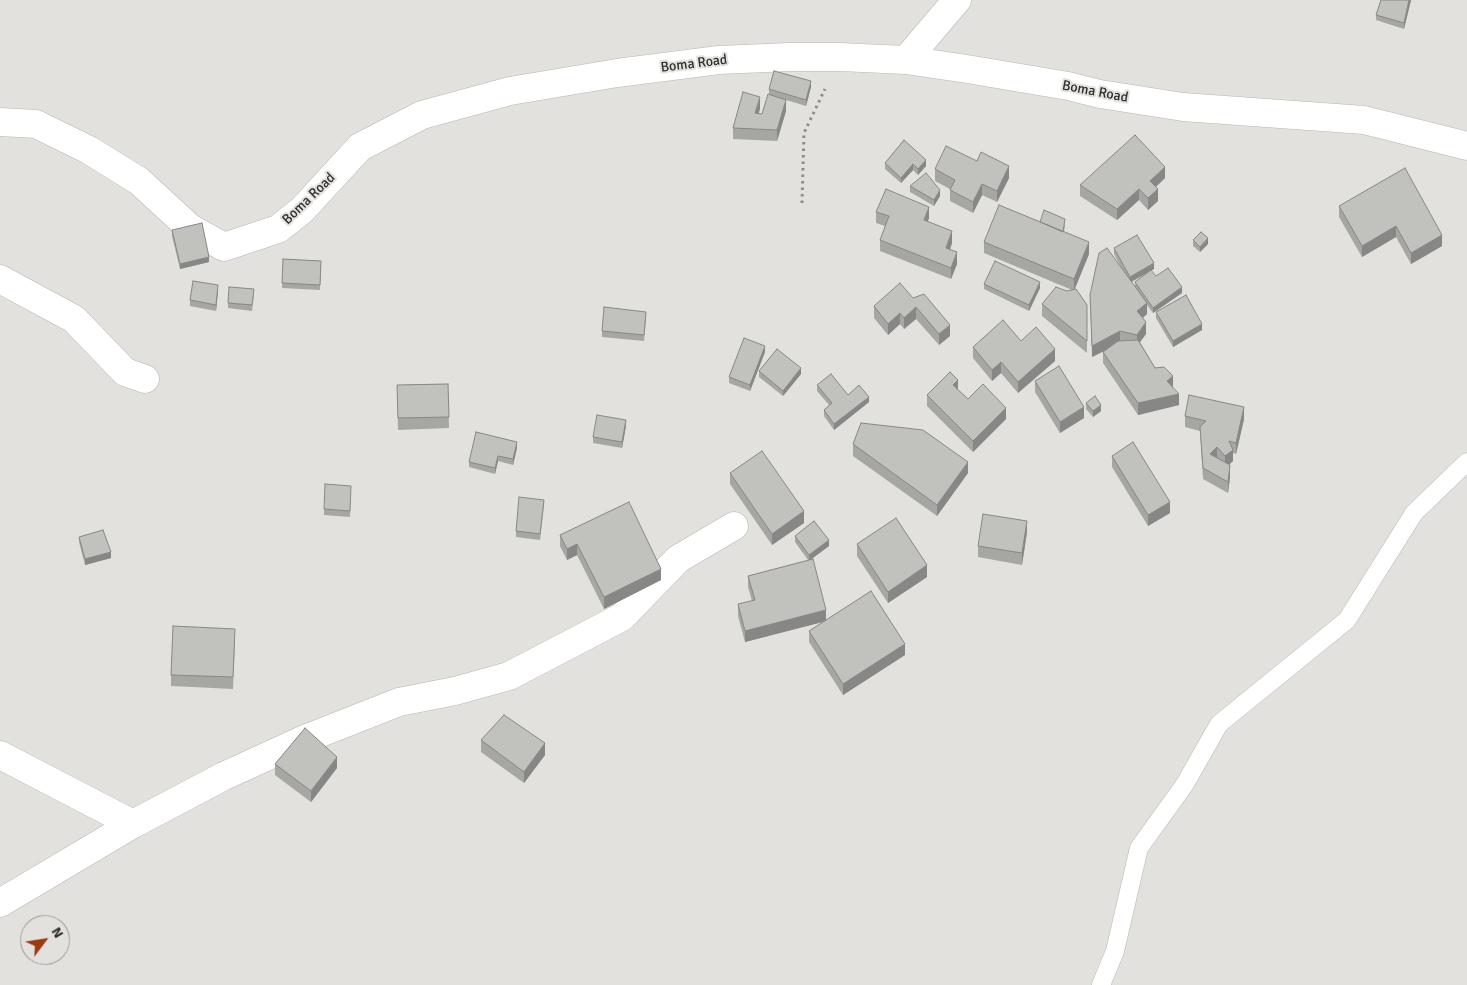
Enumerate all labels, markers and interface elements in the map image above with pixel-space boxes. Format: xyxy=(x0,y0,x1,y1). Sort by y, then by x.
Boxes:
street label: Boma Road xyxy=(660,52,728,76)
street label: Boma Road xyxy=(1060,77,1130,107)
street label: Boma Road xyxy=(279,170,339,228)
north arrow xyxy=(20,915,70,965)
text: N xyxy=(48,924,67,941)

